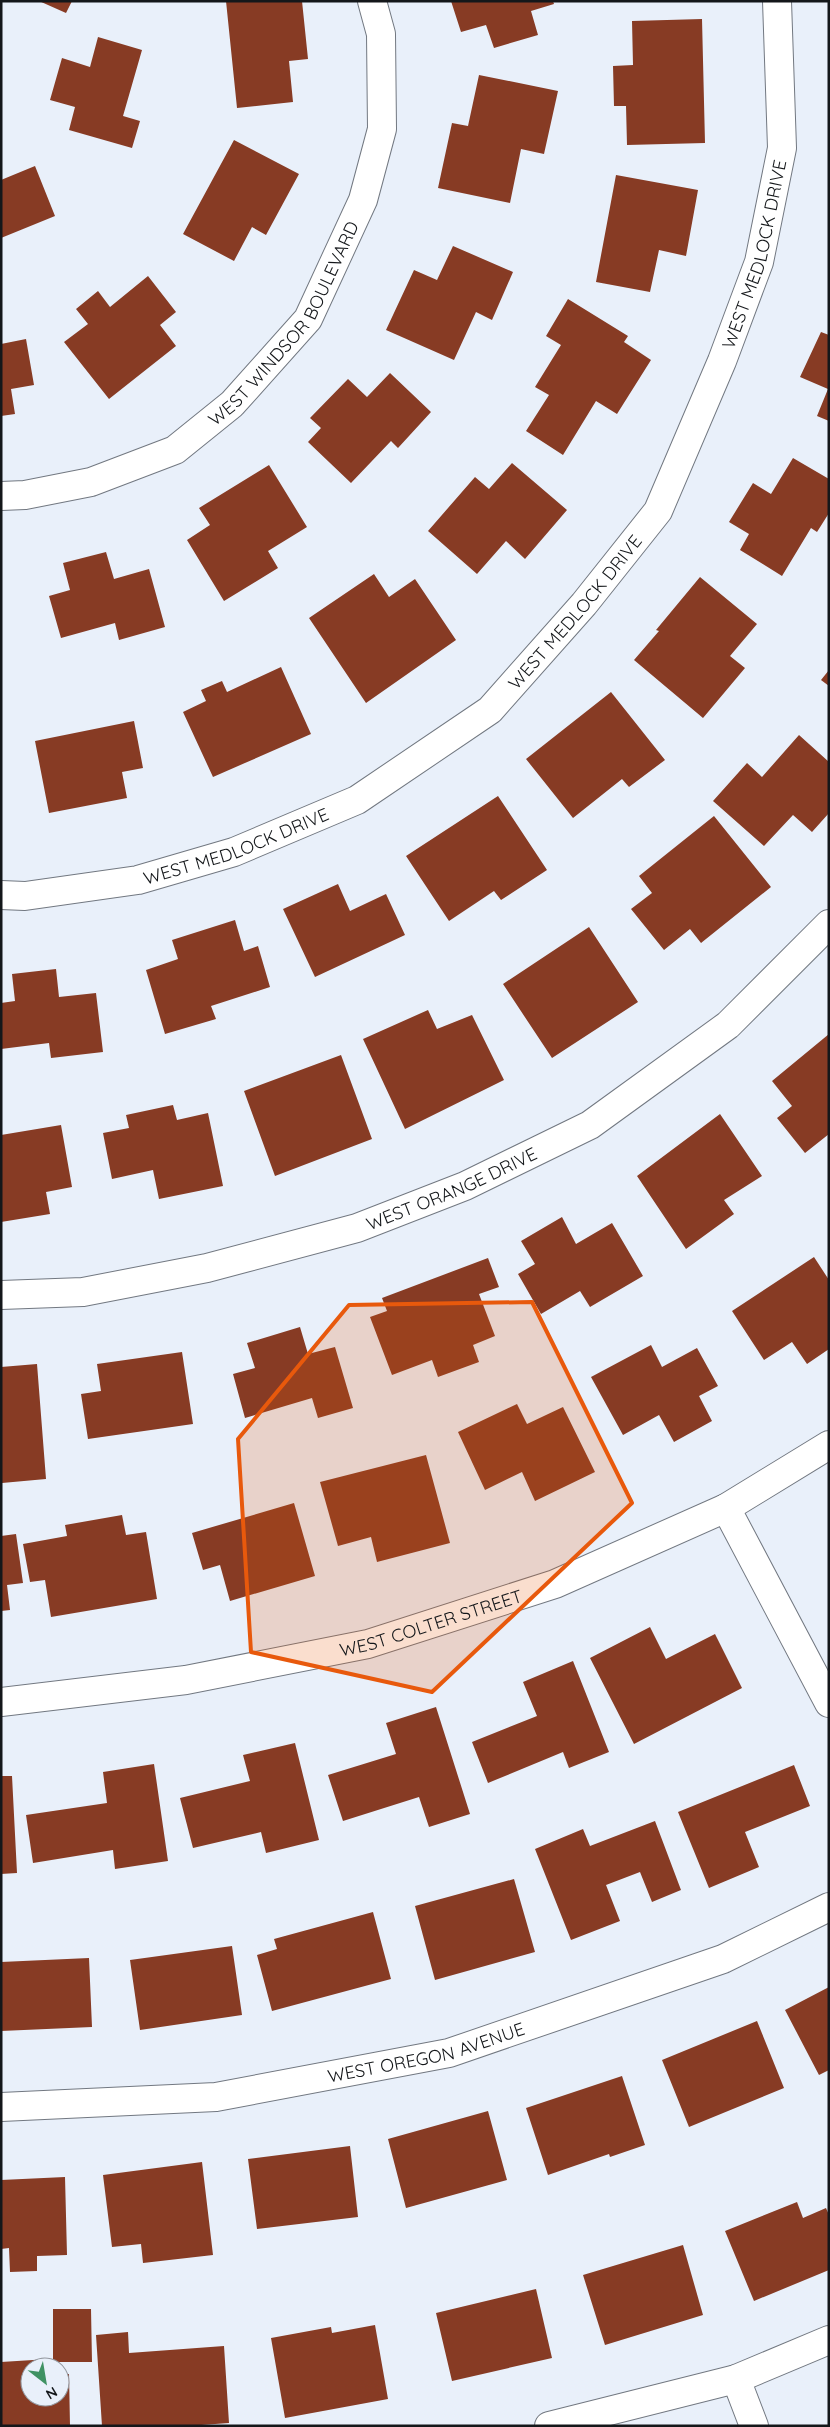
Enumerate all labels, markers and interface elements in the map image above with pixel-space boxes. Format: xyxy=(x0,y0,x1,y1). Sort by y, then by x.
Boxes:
street label: WEST MEDLOCK DRIVE xyxy=(716,158,791,352)
street label: WEST WINDSOR BOULEVARD xyxy=(203,217,363,430)
street label: WEST MEDLOCK DRIVE xyxy=(503,530,646,694)
street label: WEST MEDLOCK DRIVE xyxy=(141,802,332,889)
street label: WEST ORANGE DRIVE xyxy=(363,1141,540,1235)
street label: WEST COLTER STREET xyxy=(337,1584,525,1661)
street label: WEST OREGON AVENUE xyxy=(325,2017,527,2087)
north arrow xyxy=(20,2357,70,2407)
text: N xyxy=(43,2383,61,2404)

